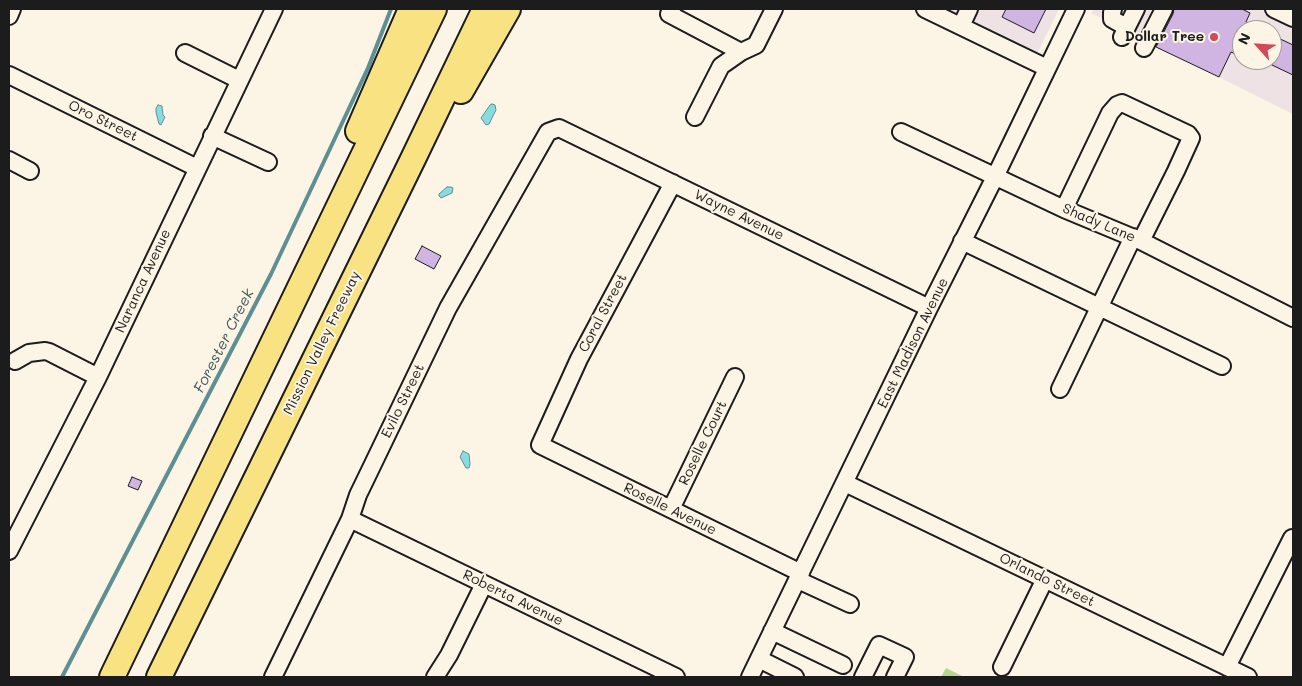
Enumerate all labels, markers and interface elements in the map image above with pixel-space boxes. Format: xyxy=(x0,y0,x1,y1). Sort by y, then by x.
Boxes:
north arrow xyxy=(1232,20,1282,70)
place label: Dollar Tree xyxy=(1125,29,1204,45)
text: N xyxy=(1233,30,1255,48)
marker: Dollar Tree xyxy=(1208,31,1220,43)
street label: Oro Street xyxy=(65,97,141,145)
street label: Wayne Avenue xyxy=(691,186,787,244)
street label: Shady Lane xyxy=(1060,200,1138,246)
street label: Naranca Avenue xyxy=(112,227,174,335)
street label: Mission Valley Freeway xyxy=(280,268,364,418)
street label: Coral Street xyxy=(575,271,631,355)
street label: East Madison Avenue xyxy=(874,275,952,411)
water label: Forester Creek xyxy=(190,286,258,396)
street label: Evilo Street xyxy=(378,361,428,441)
street label: Roselle Court xyxy=(675,398,731,488)
street label: Roselle Avenue xyxy=(621,479,719,539)
street label: Orlando Street xyxy=(996,550,1098,610)
street label: Roberta Avenue xyxy=(460,566,566,630)

